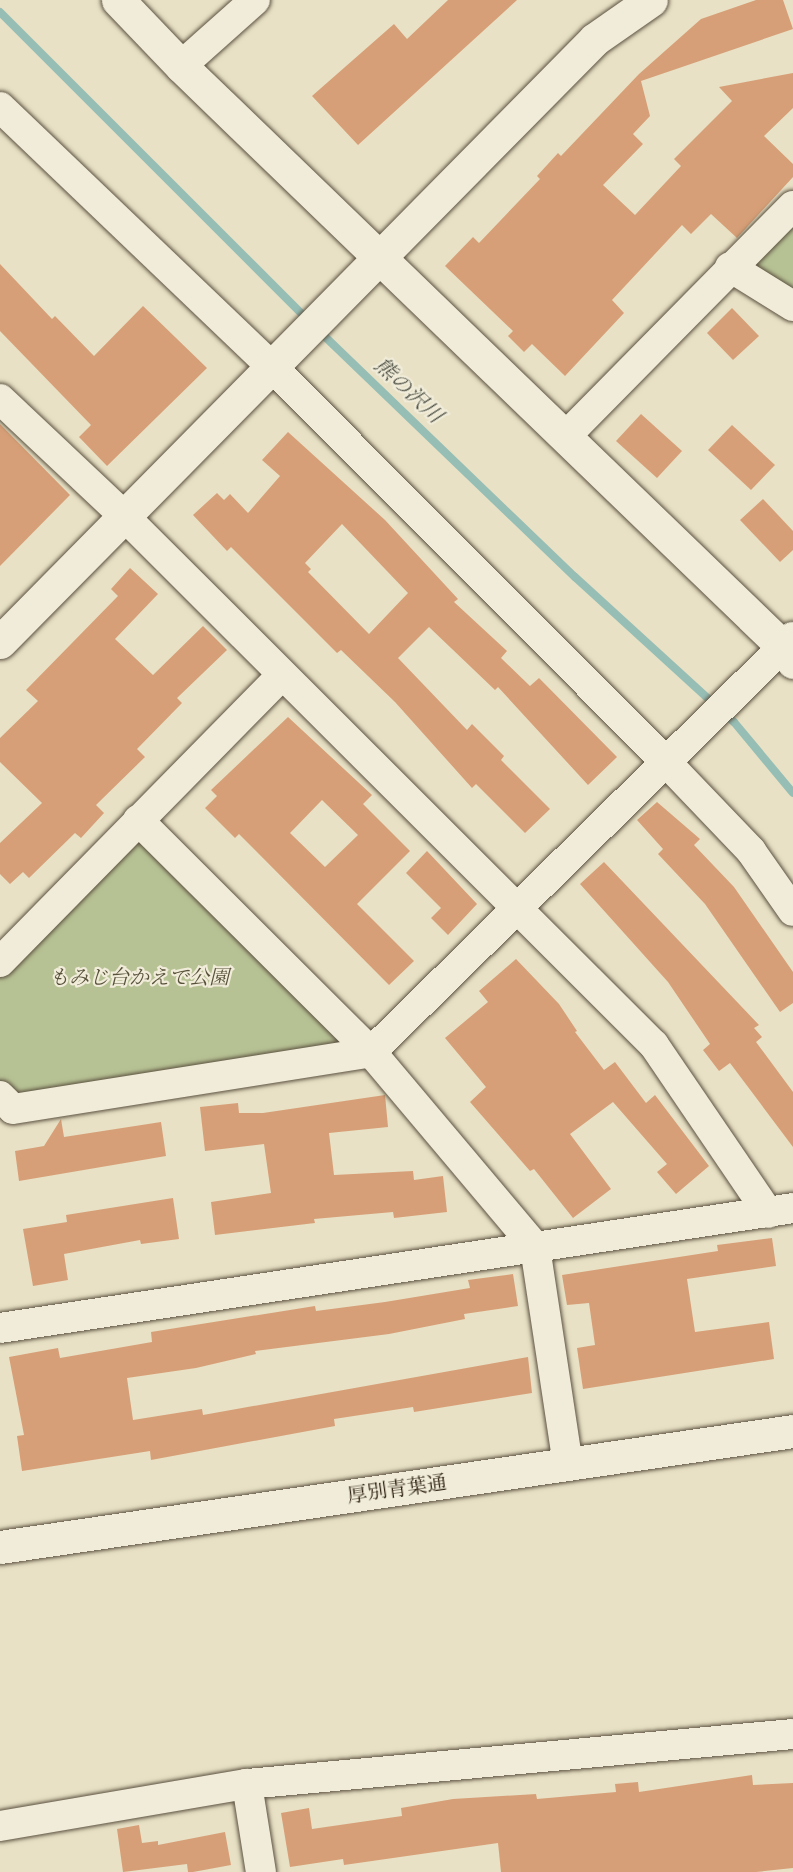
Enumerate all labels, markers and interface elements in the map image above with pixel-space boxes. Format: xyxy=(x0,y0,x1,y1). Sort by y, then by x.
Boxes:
water label: 熊の沢川 xyxy=(369,353,447,429)
park label: もみじ台かえで公園 xyxy=(49,965,229,989)
street label: 厚別青葉通 xyxy=(346,1470,448,1508)

